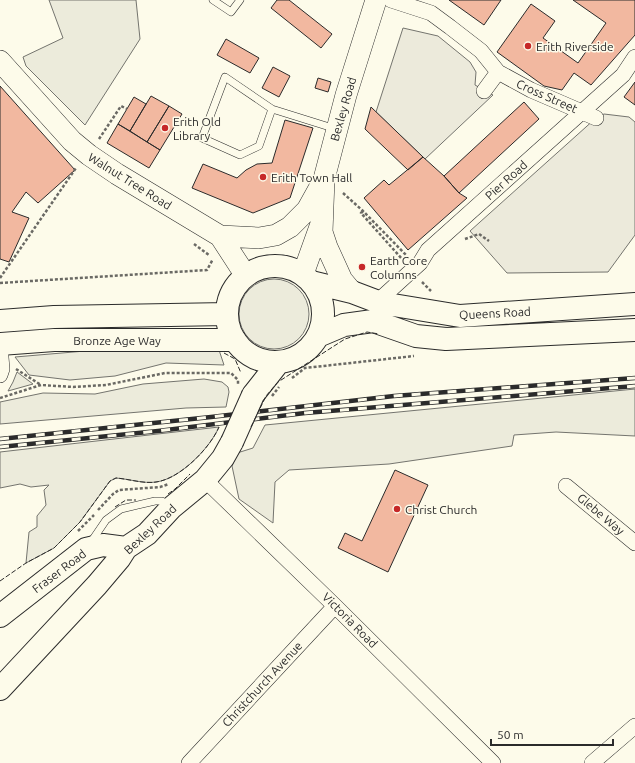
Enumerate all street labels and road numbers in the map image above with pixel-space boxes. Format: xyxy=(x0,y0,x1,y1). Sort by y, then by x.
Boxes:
street label: Bexley Road xyxy=(328,75,358,143)
street label: Cross Street xyxy=(514,77,580,115)
street label: Walnut Tree Road xyxy=(86,150,174,212)
street label: Pier Road xyxy=(482,158,530,202)
street label: Queens Road xyxy=(459,305,531,321)
street label: Bronze Age Way xyxy=(73,334,161,347)
street label: Glebe Way xyxy=(575,491,627,537)
street label: Bexley Road xyxy=(121,502,179,556)
street label: Fraser Road xyxy=(30,547,88,595)
street label: Victoria Road xyxy=(320,590,380,650)
street label: Christchurch Avenue xyxy=(219,639,305,729)

